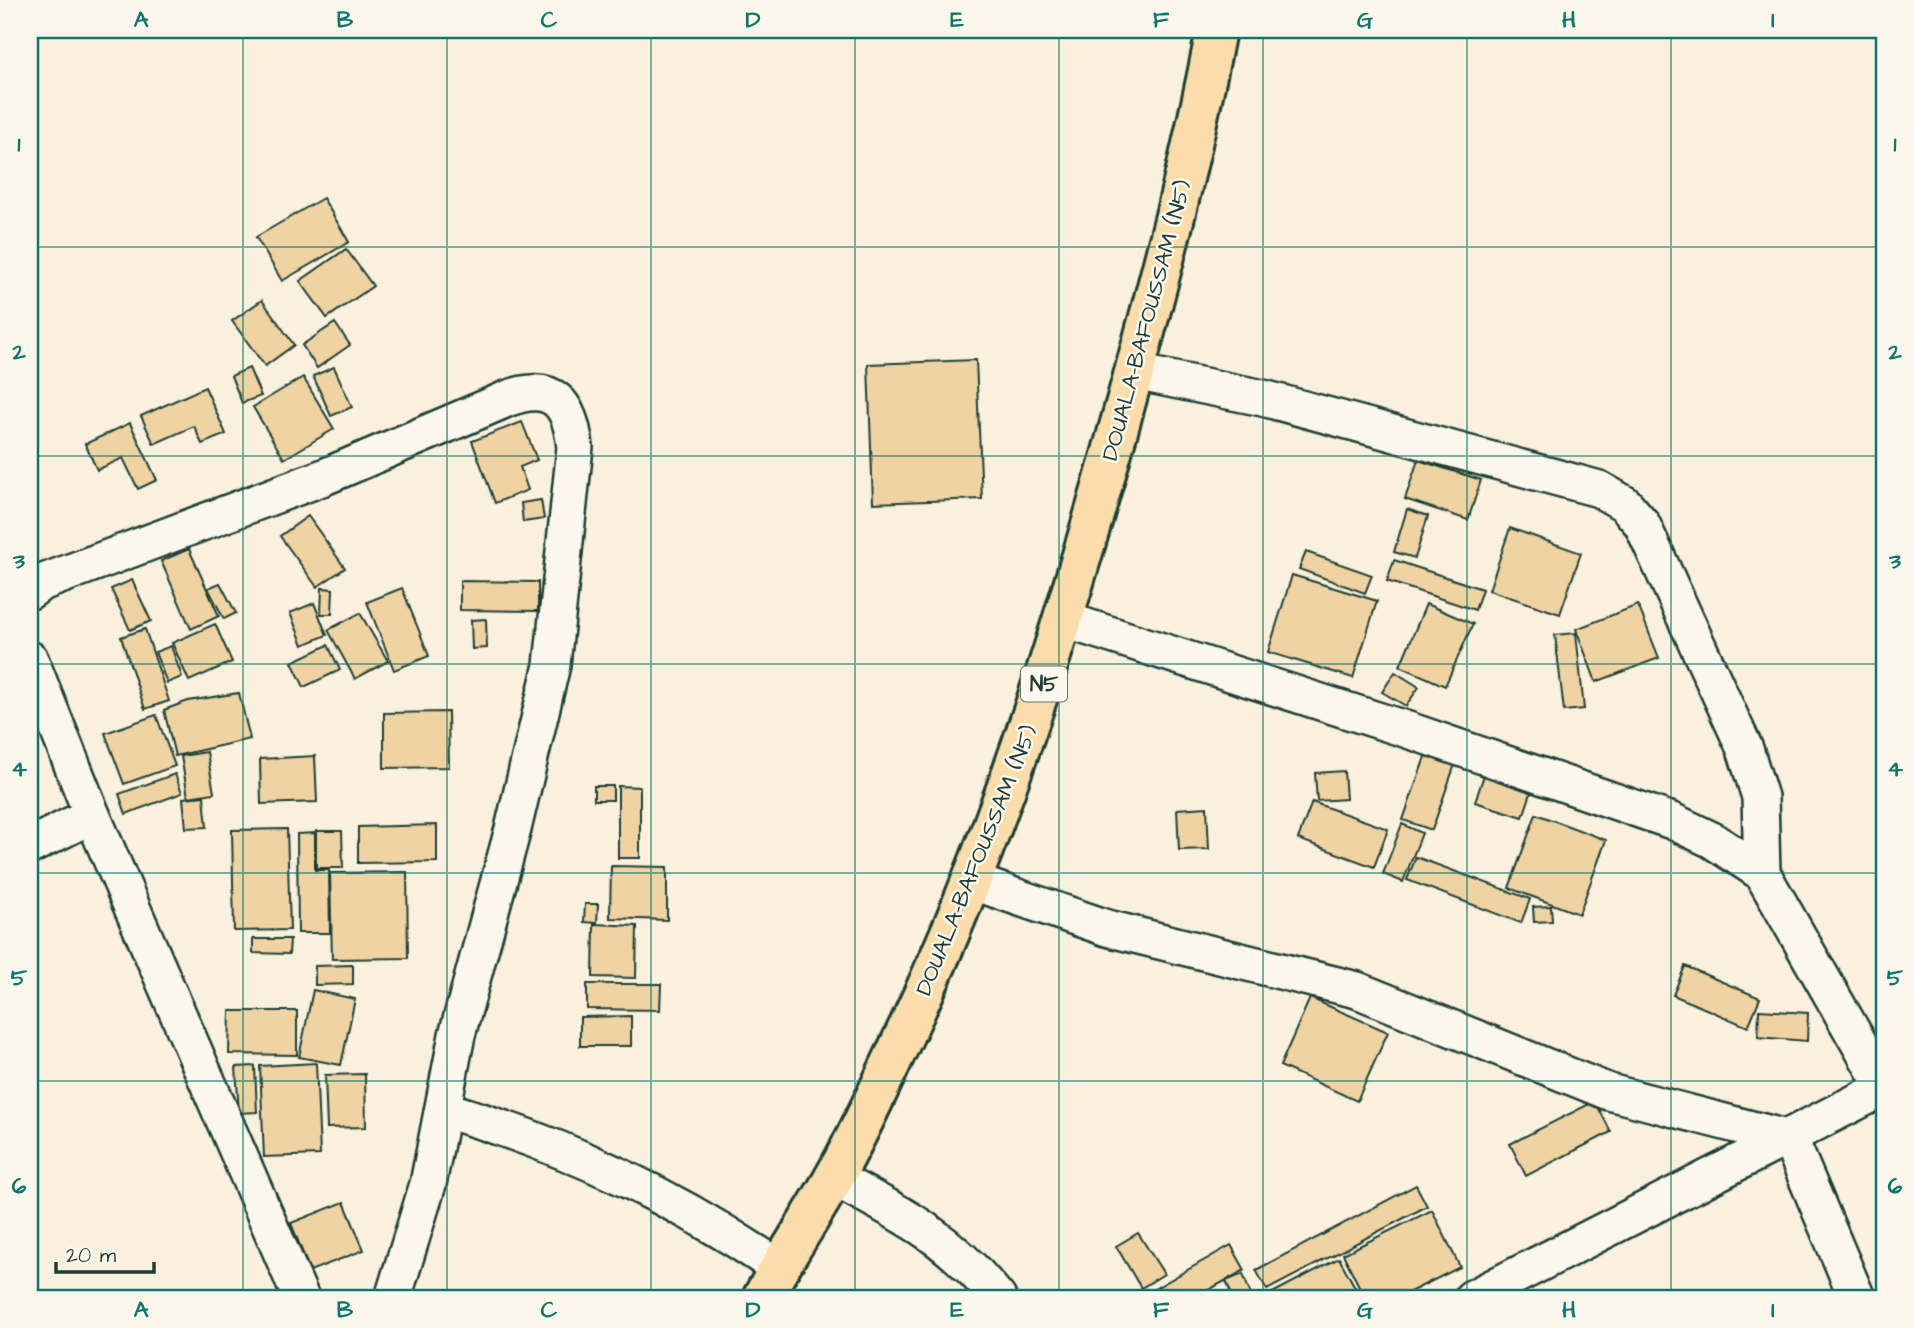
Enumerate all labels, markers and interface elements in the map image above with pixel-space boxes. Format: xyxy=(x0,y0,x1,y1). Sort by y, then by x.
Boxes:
text: A xyxy=(134,4,149,36)
text: B xyxy=(337,4,354,36)
text: C xyxy=(541,4,558,36)
text: D xyxy=(746,4,761,36)
text: E xyxy=(950,4,964,36)
text: F xyxy=(1153,4,1170,36)
text: G xyxy=(1357,4,1373,36)
text: H xyxy=(1562,4,1576,36)
text: I xyxy=(1771,4,1775,36)
text: 1 xyxy=(18,128,21,160)
text: 1 xyxy=(1894,128,1897,160)
street label: DOUALA-BAFOUSSAM (N5) xyxy=(1094,176,1200,464)
text: 2 xyxy=(11,336,26,368)
text: 2 xyxy=(1887,336,1902,368)
text: 3 xyxy=(12,545,25,577)
text: 3 xyxy=(1888,545,1901,577)
road number: N5 xyxy=(1021,666,1067,702)
street label: DOUALA-BAFOUSSAM (N5) xyxy=(908,720,1046,1000)
text: 4 xyxy=(11,753,27,785)
text: 4 xyxy=(1887,753,1903,785)
text: 5 xyxy=(11,962,28,994)
text: 5 xyxy=(1887,962,1904,994)
text: 6 xyxy=(12,1170,27,1202)
text: 6 xyxy=(1888,1170,1903,1202)
scale bar xyxy=(56,1230,154,1274)
text: 20 m xyxy=(66,1241,117,1270)
text: A xyxy=(134,1294,149,1326)
text: B xyxy=(337,1294,354,1326)
text: C xyxy=(541,1294,558,1326)
text: D xyxy=(746,1294,761,1326)
text: E xyxy=(950,1294,964,1326)
text: F xyxy=(1153,1294,1170,1326)
text: G xyxy=(1357,1294,1373,1326)
text: H xyxy=(1562,1294,1576,1326)
text: I xyxy=(1771,1294,1775,1326)

